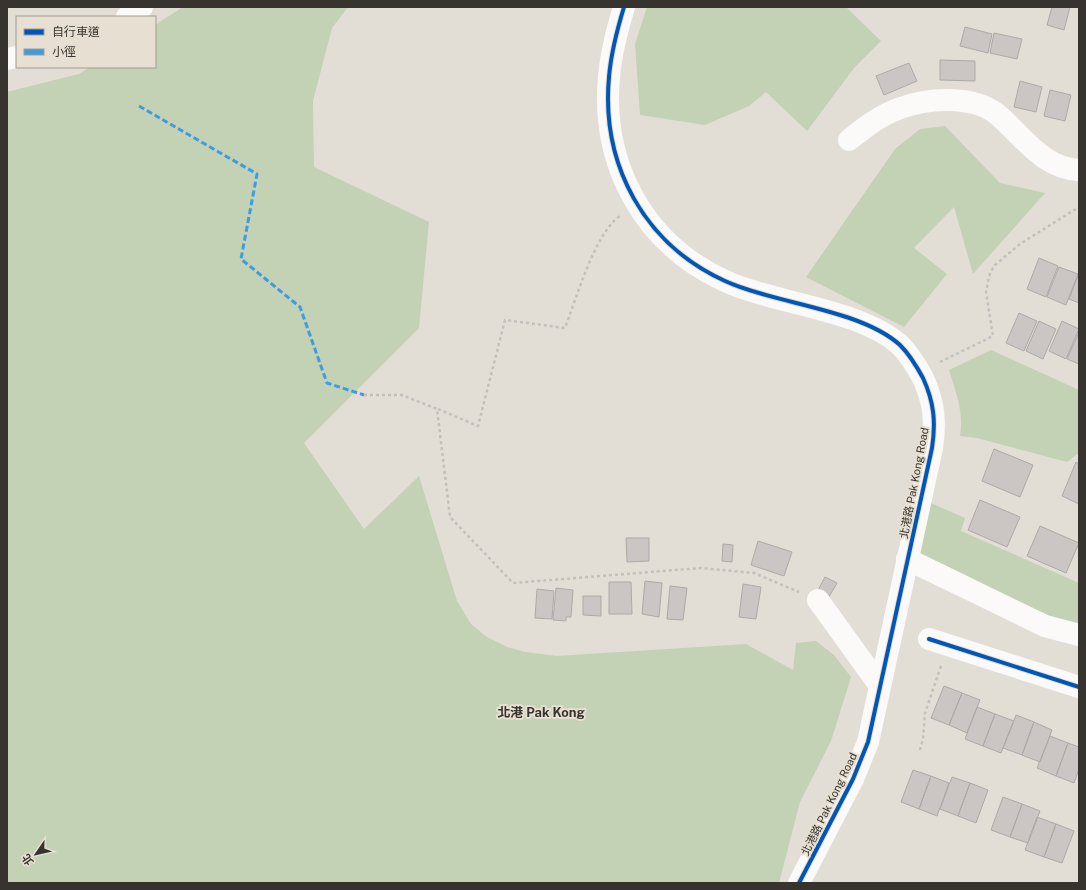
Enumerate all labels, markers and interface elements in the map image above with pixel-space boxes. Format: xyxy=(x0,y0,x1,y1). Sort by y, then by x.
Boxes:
legend xyxy=(16,16,156,68)
text: 自行車道 xyxy=(52,25,100,39)
text: 小徑 xyxy=(52,45,76,59)
street label: 北港路 Pak Kong Road xyxy=(897,426,931,540)
district label: 北港 Pak Kong xyxy=(497,705,585,720)
street label: 北港路 Pak Kong Road xyxy=(799,751,859,857)
north arrow xyxy=(16,834,56,874)
text: 北 xyxy=(20,852,36,868)

